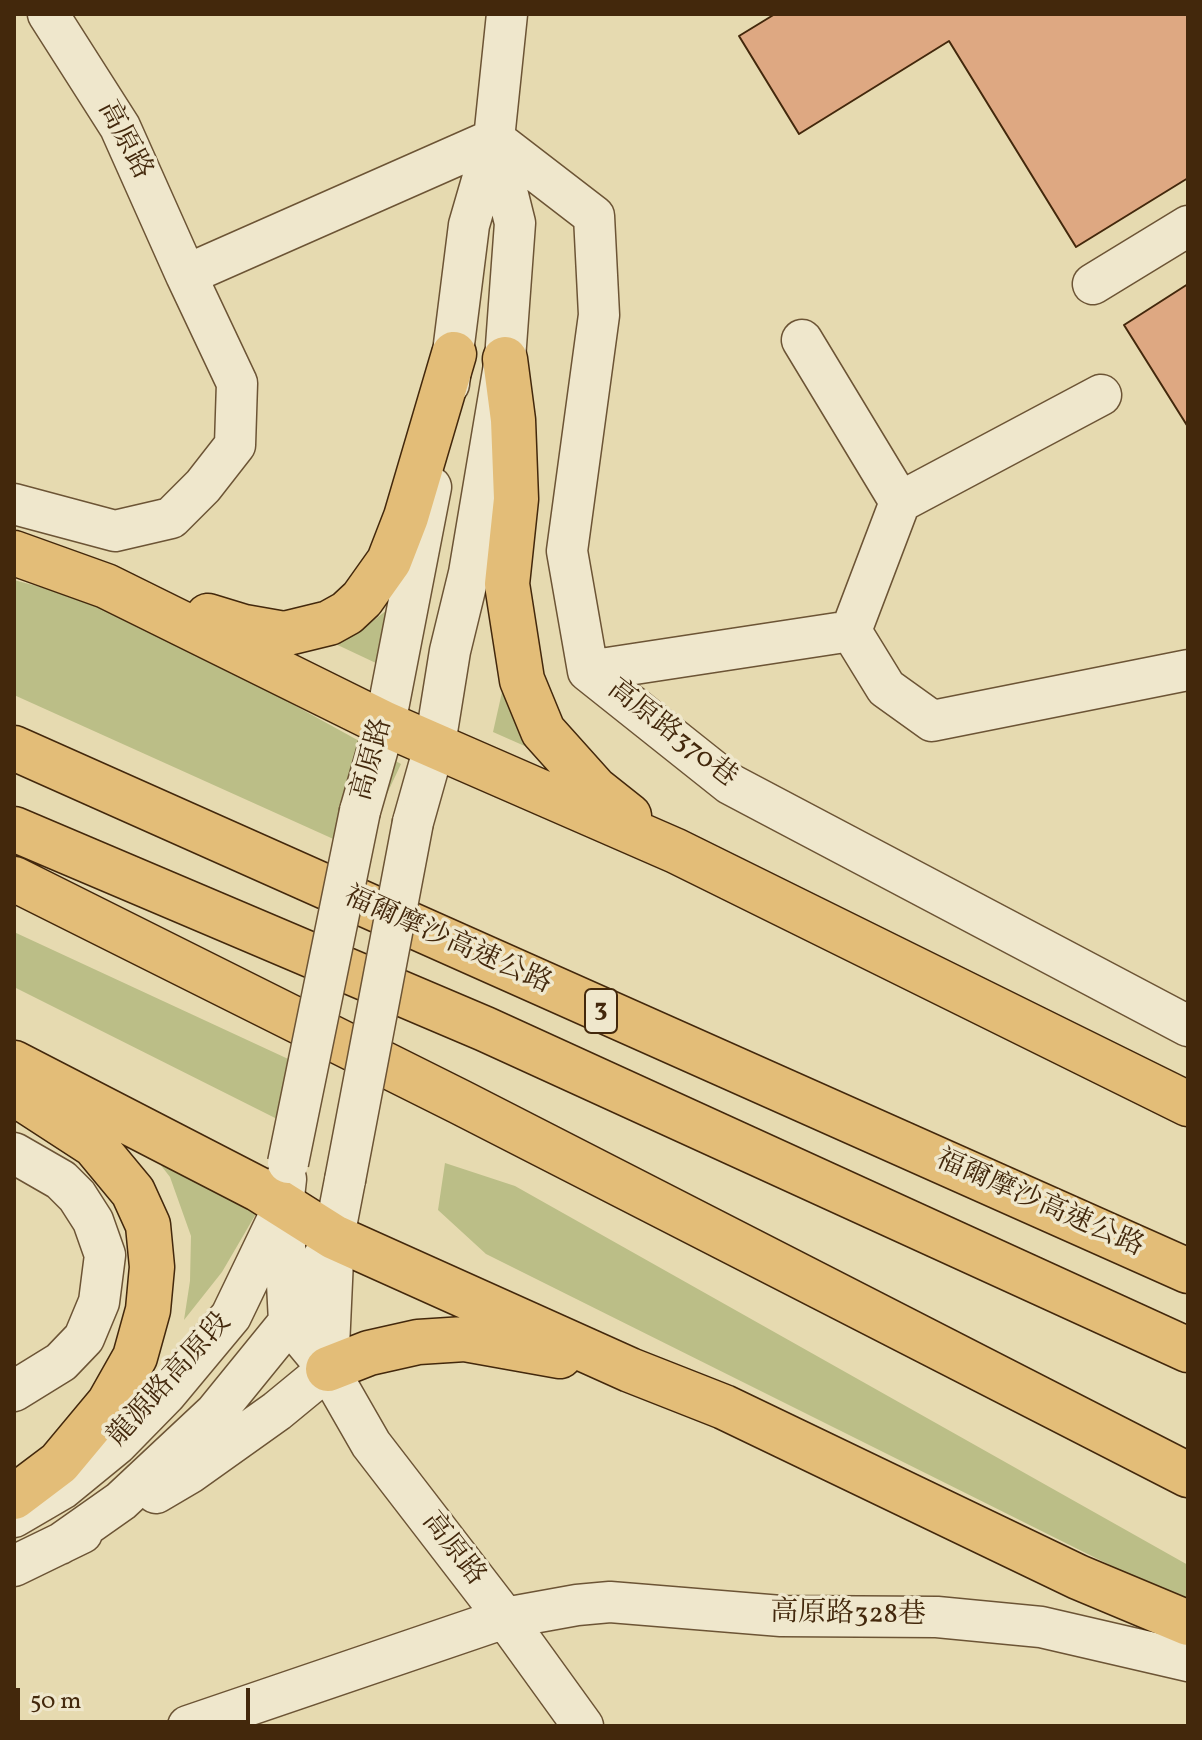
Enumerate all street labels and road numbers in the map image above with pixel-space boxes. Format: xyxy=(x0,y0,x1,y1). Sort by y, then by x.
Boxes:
street label: 高原路 xyxy=(88,96,158,186)
street label: 高原路370巷 xyxy=(599,674,743,796)
street label: 高原路 xyxy=(347,715,401,805)
street label: 福爾摩沙高速公路 xyxy=(338,881,556,1003)
road number: 3 xyxy=(585,989,617,1033)
street label: 福爾摩沙高速公路 xyxy=(930,1144,1148,1266)
street label: 龍源路高原段 xyxy=(102,1307,240,1455)
street label: 高原路 xyxy=(413,1507,491,1593)
street label: 高原路328巷 xyxy=(770,1598,926,1634)

